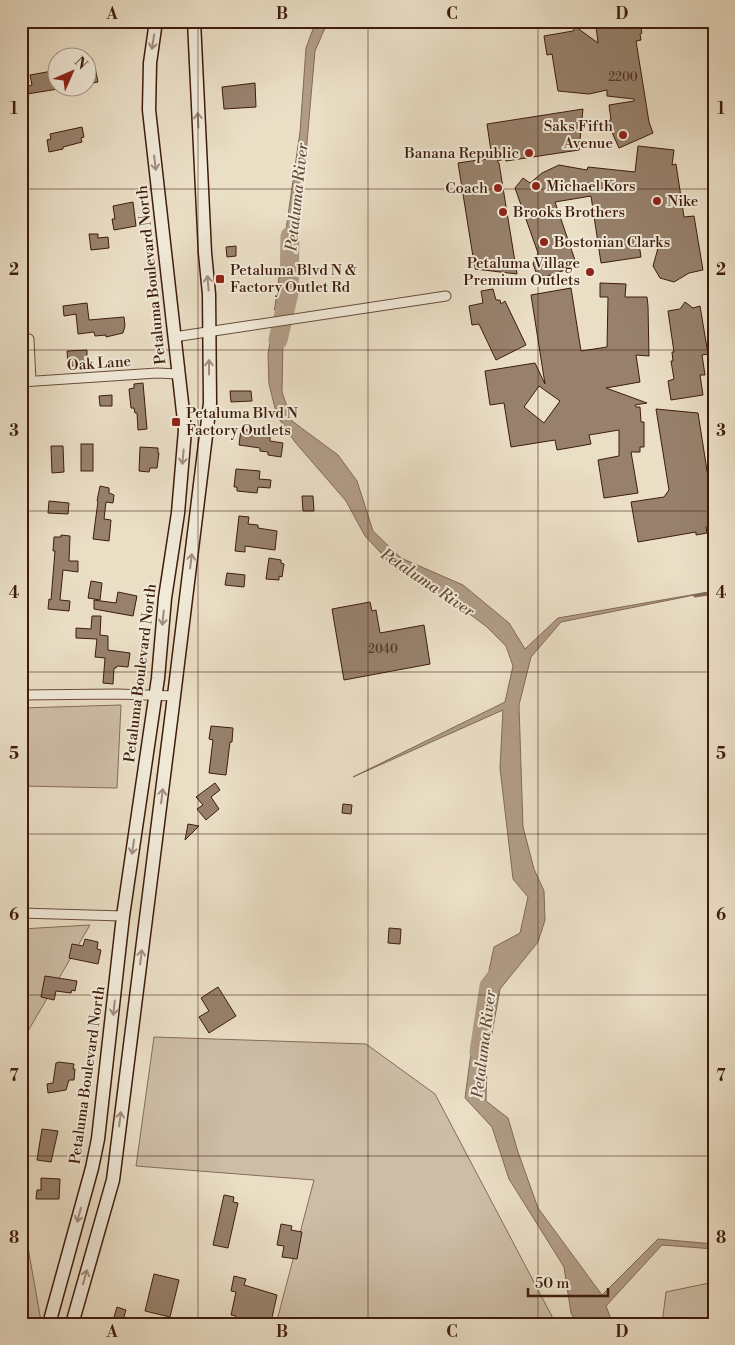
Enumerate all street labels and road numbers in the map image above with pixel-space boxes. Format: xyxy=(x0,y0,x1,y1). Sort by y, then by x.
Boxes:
street label: Petaluma Boulevard North xyxy=(133,184,170,365)
street label: Oak Lane xyxy=(66,352,132,375)
street label: Petaluma Boulevard North xyxy=(120,583,161,764)
street label: Petaluma Boulevard North xyxy=(66,985,109,1166)

